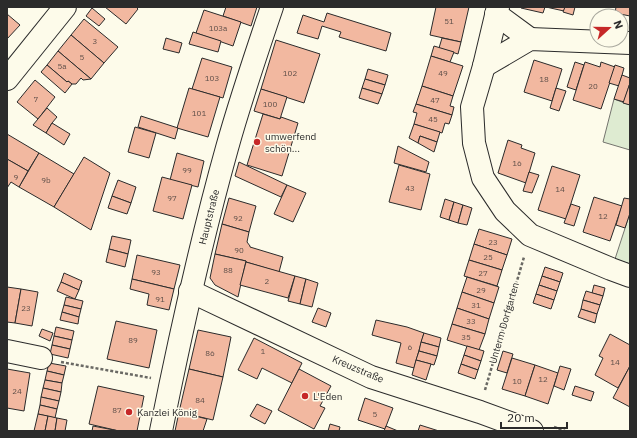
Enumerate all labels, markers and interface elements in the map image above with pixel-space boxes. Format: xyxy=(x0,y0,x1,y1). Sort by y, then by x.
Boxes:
north arrow xyxy=(589,8,629,48)
house number: 51 xyxy=(444,16,454,26)
text: N xyxy=(610,18,626,31)
house number: 103a xyxy=(209,23,228,33)
house number: 3 xyxy=(93,36,98,46)
house number: 5 xyxy=(80,52,85,62)
house number: 5a xyxy=(57,61,67,71)
house number: 102 xyxy=(283,68,297,78)
house number: 49 xyxy=(438,68,448,78)
house number: 103 xyxy=(205,73,219,83)
house number: 18 xyxy=(539,74,549,84)
house number: 20 xyxy=(588,81,598,91)
house number: 7 xyxy=(34,94,39,104)
house number: 47 xyxy=(430,95,440,105)
house number: 100 xyxy=(263,99,277,109)
house number: 101 xyxy=(192,108,206,118)
house number: 45 xyxy=(428,114,438,124)
place label: umwerfend schön... xyxy=(265,130,316,155)
marker: umwerfend schön... xyxy=(252,137,262,147)
house number: 16 xyxy=(512,158,522,168)
house number: 99 xyxy=(182,165,192,175)
house number: 9 xyxy=(14,172,19,182)
house number: 9b xyxy=(41,175,51,185)
house number: 43 xyxy=(405,183,415,193)
house number: 14 xyxy=(555,184,565,194)
street label: Hauptstraße xyxy=(196,188,222,246)
house number: 97 xyxy=(167,193,177,203)
house number: 12 xyxy=(598,211,608,221)
house number: 92 xyxy=(233,213,243,223)
house number: 23 xyxy=(488,237,498,247)
house number: 90 xyxy=(234,245,244,255)
house number: 25 xyxy=(483,252,493,262)
house number: 88 xyxy=(223,265,233,275)
house number: 93 xyxy=(151,267,161,277)
house number: 27 xyxy=(478,268,488,278)
house number: 2 xyxy=(265,276,270,286)
street label: Unterm Dorfgarten xyxy=(486,281,522,365)
house number: 29 xyxy=(476,285,486,295)
house number: 91 xyxy=(155,294,165,304)
house number: 31 xyxy=(471,300,481,310)
house number: 23 xyxy=(21,303,31,313)
house number: 33 xyxy=(466,316,476,326)
house number: 35 xyxy=(461,332,471,342)
house number: 89 xyxy=(128,335,138,345)
house number: 6 xyxy=(408,342,413,352)
house number: 1 xyxy=(261,346,266,356)
house number: 86 xyxy=(205,348,215,358)
street label: Kreuzstraße xyxy=(330,352,386,386)
house number: 14 xyxy=(610,357,620,367)
house number: 12 xyxy=(538,374,548,384)
house number: 10 xyxy=(512,376,522,386)
house number: 24 xyxy=(12,386,22,396)
place label: L'Eden xyxy=(313,390,342,403)
marker: L'Eden xyxy=(300,391,310,401)
house number: 84 xyxy=(195,395,205,405)
scale bar xyxy=(501,404,567,430)
house number: 87 xyxy=(112,405,122,415)
place label: Kanzlei König xyxy=(137,406,198,419)
marker: Kanzlei König xyxy=(124,407,134,417)
house number: 5 xyxy=(373,409,378,419)
text: 20 m xyxy=(507,410,535,425)

